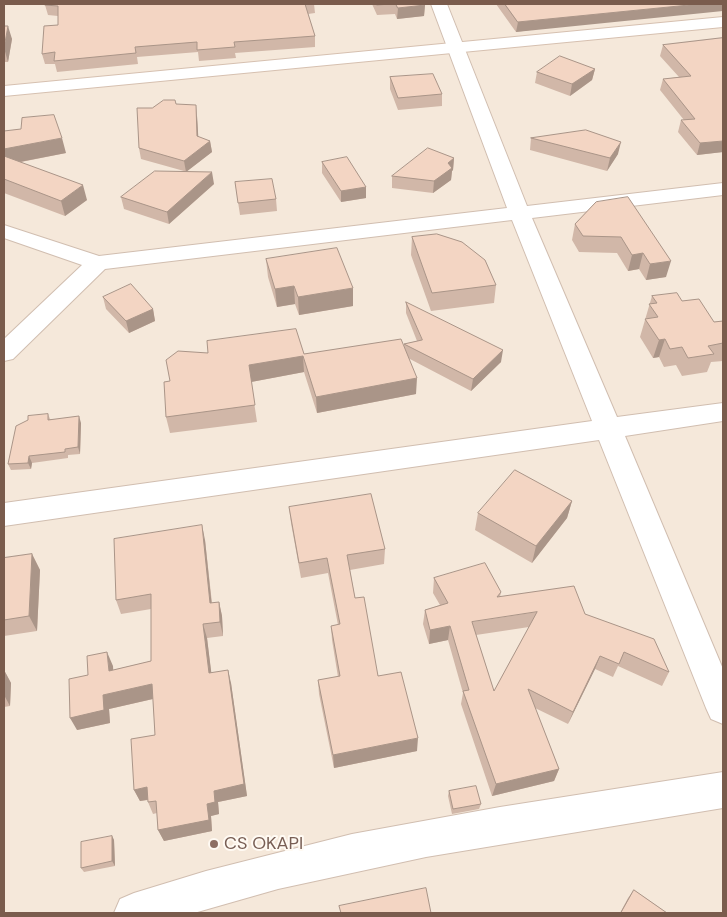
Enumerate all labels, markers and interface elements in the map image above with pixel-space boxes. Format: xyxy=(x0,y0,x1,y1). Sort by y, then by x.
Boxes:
place label: CS OKAPI xyxy=(224,833,303,855)
marker: CS OKAPI xyxy=(208,838,220,850)

